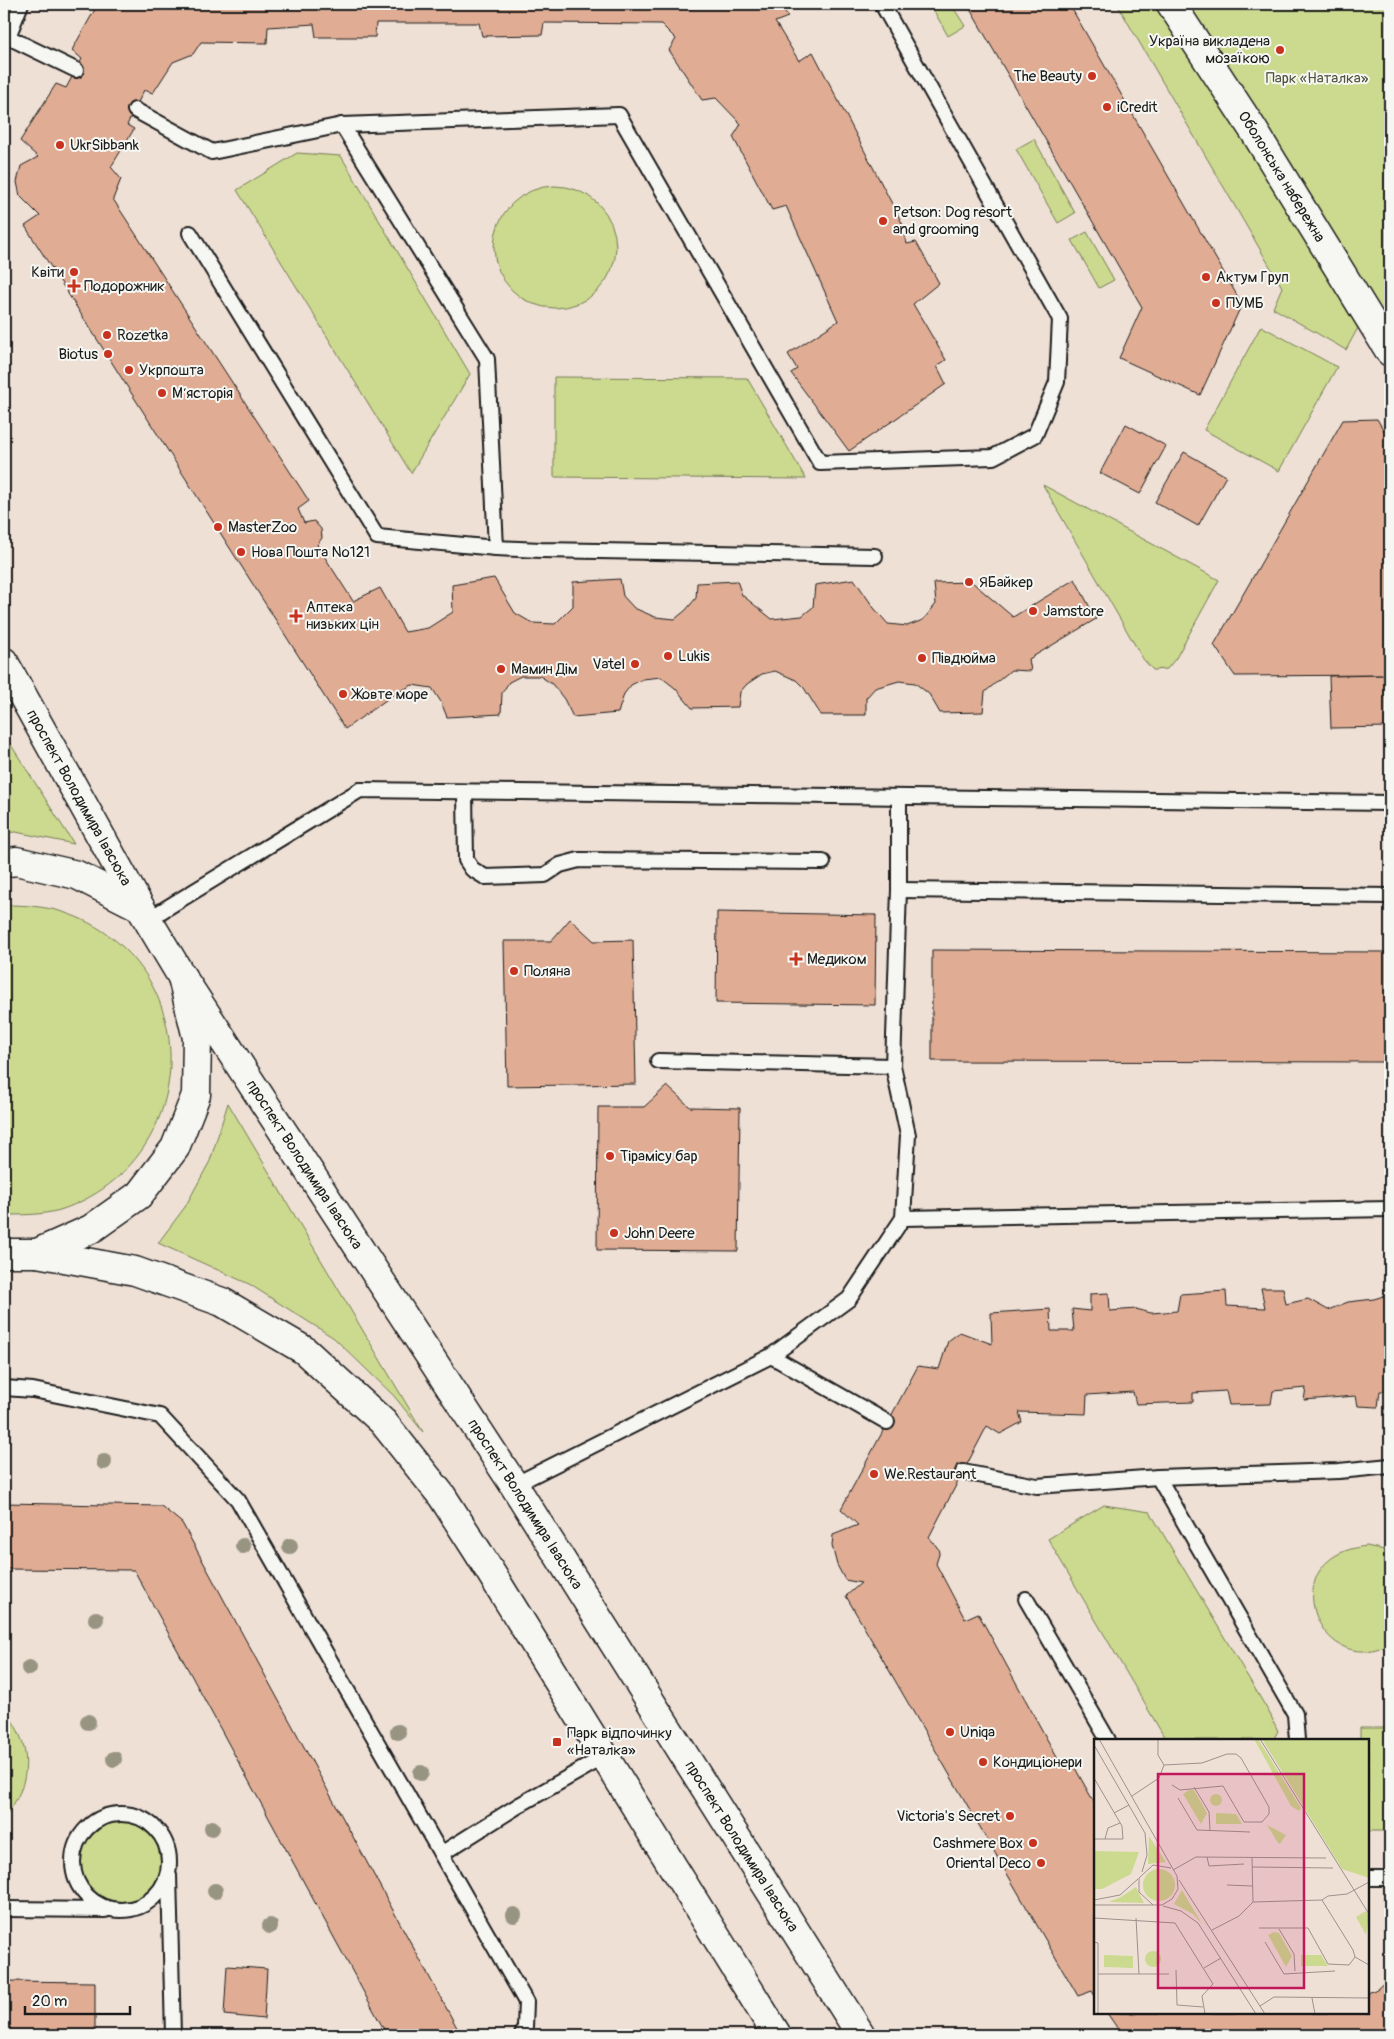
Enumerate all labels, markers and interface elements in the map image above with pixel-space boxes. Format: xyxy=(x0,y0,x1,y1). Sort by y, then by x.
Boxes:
place label: Україна викладена мозаїкою xyxy=(1149,32,1270,68)
marker: Україна викладена мозаїкою xyxy=(1274,44,1286,56)
place label: The Beauty xyxy=(1013,67,1083,86)
park label: Парк «Наталка» xyxy=(1266,69,1369,88)
marker: The Beauty xyxy=(1086,70,1098,82)
place label: iCredit xyxy=(1117,98,1158,117)
marker: iCredit xyxy=(1101,101,1113,113)
street label: Оболонська набережна xyxy=(1234,108,1329,246)
place label: UkrSibbank xyxy=(70,136,140,155)
marker: UkrSibbank xyxy=(54,139,66,151)
place label: Petson: Dog resort and grooming xyxy=(893,203,1013,239)
marker: Petson: Dog resort and grooming xyxy=(877,215,889,227)
place label: Квiти xyxy=(31,263,64,282)
marker: Квiти xyxy=(68,266,80,278)
place label: Актум Груп xyxy=(1216,268,1289,287)
marker: Актум Груп xyxy=(1200,271,1212,283)
place label: Подорожник xyxy=(84,277,165,296)
marker: Подорожник xyxy=(68,280,80,292)
place label: ПУМБ xyxy=(1226,294,1264,313)
marker: ПУМБ xyxy=(1210,297,1222,309)
place label: Rozetka xyxy=(117,326,168,345)
marker: Rozetka xyxy=(101,329,113,341)
place label: Biotus xyxy=(58,345,98,364)
marker: Biotus xyxy=(102,348,114,360)
place label: Укрпошта xyxy=(139,361,204,380)
marker: Укрпошта xyxy=(123,364,135,376)
place label: Мʼясторія xyxy=(172,384,233,403)
marker: Мʼясторія xyxy=(156,387,168,399)
place label: MasterZoo xyxy=(228,518,297,537)
marker: MasterZoo xyxy=(212,521,224,533)
place label: Нова Пошта №121 xyxy=(251,543,370,562)
marker: Нова Пошта №121 xyxy=(235,546,247,558)
place label: ЯБайкер xyxy=(979,573,1033,592)
marker: ЯБайкер xyxy=(963,576,975,588)
place label: Аптека низьких цін xyxy=(306,598,379,634)
place label: Jamstore xyxy=(1043,602,1104,621)
marker: Jamstore xyxy=(1027,605,1039,617)
marker: Аптека низьких цін xyxy=(290,610,302,622)
place label: Lukis xyxy=(678,647,710,666)
place label: Півдюйма xyxy=(932,649,996,668)
marker: Lukis xyxy=(662,650,674,662)
marker: Півдюйма xyxy=(916,652,928,664)
place label: Vatel xyxy=(592,655,625,674)
marker: Vatel xyxy=(629,658,641,670)
place label: Мамин Дім xyxy=(511,660,578,679)
marker: Мамин Дім xyxy=(495,663,507,675)
place label: Жовте море xyxy=(351,685,429,704)
marker: Жовте море xyxy=(337,688,349,700)
street label: проспект Володимира Івасюка xyxy=(22,706,135,889)
place label: Медиком xyxy=(807,950,867,969)
marker: Медиком xyxy=(789,952,803,966)
place label: Поляна xyxy=(524,962,570,981)
marker: Поляна xyxy=(508,965,520,977)
street label: проспект Володимира Івасюка xyxy=(242,1076,366,1253)
place label: Тірамісу бар xyxy=(620,1147,698,1166)
marker: Тірамісу бар xyxy=(604,1150,616,1162)
place label: John Deere xyxy=(624,1224,695,1243)
marker: John Deere xyxy=(608,1227,620,1239)
street label: проспект Володимира Івасюка xyxy=(463,1415,586,1593)
place label: We.Restaurant xyxy=(884,1465,977,1484)
marker: We.Restaurant xyxy=(868,1468,880,1480)
place label: Uniqa xyxy=(960,1723,995,1742)
place label: Парк відпочинку «Наталка» xyxy=(567,1724,672,1760)
marker: Uniqa xyxy=(944,1726,956,1738)
marker: Парк відпочинку «Наталка» xyxy=(551,1736,563,1748)
inset map xyxy=(1094,1739,1369,2014)
place label: Кондиціонери xyxy=(993,1753,1082,1772)
marker: Кондиціонери xyxy=(977,1756,989,1768)
street label: проспект Володимира Івасюка xyxy=(680,1757,803,1936)
place label: Victoria's Secret xyxy=(896,1807,1001,1826)
marker: Victoria's Secret xyxy=(1004,1810,1016,1822)
place label: Cashmere Box xyxy=(933,1834,1023,1853)
marker: Cashmere Box xyxy=(1027,1837,1039,1849)
place label: Oriental Deco xyxy=(946,1854,1031,1873)
marker: Oriental Deco xyxy=(1035,1857,1047,1869)
scale bar xyxy=(25,1984,130,2016)
text: 20 m xyxy=(32,1992,67,2011)

